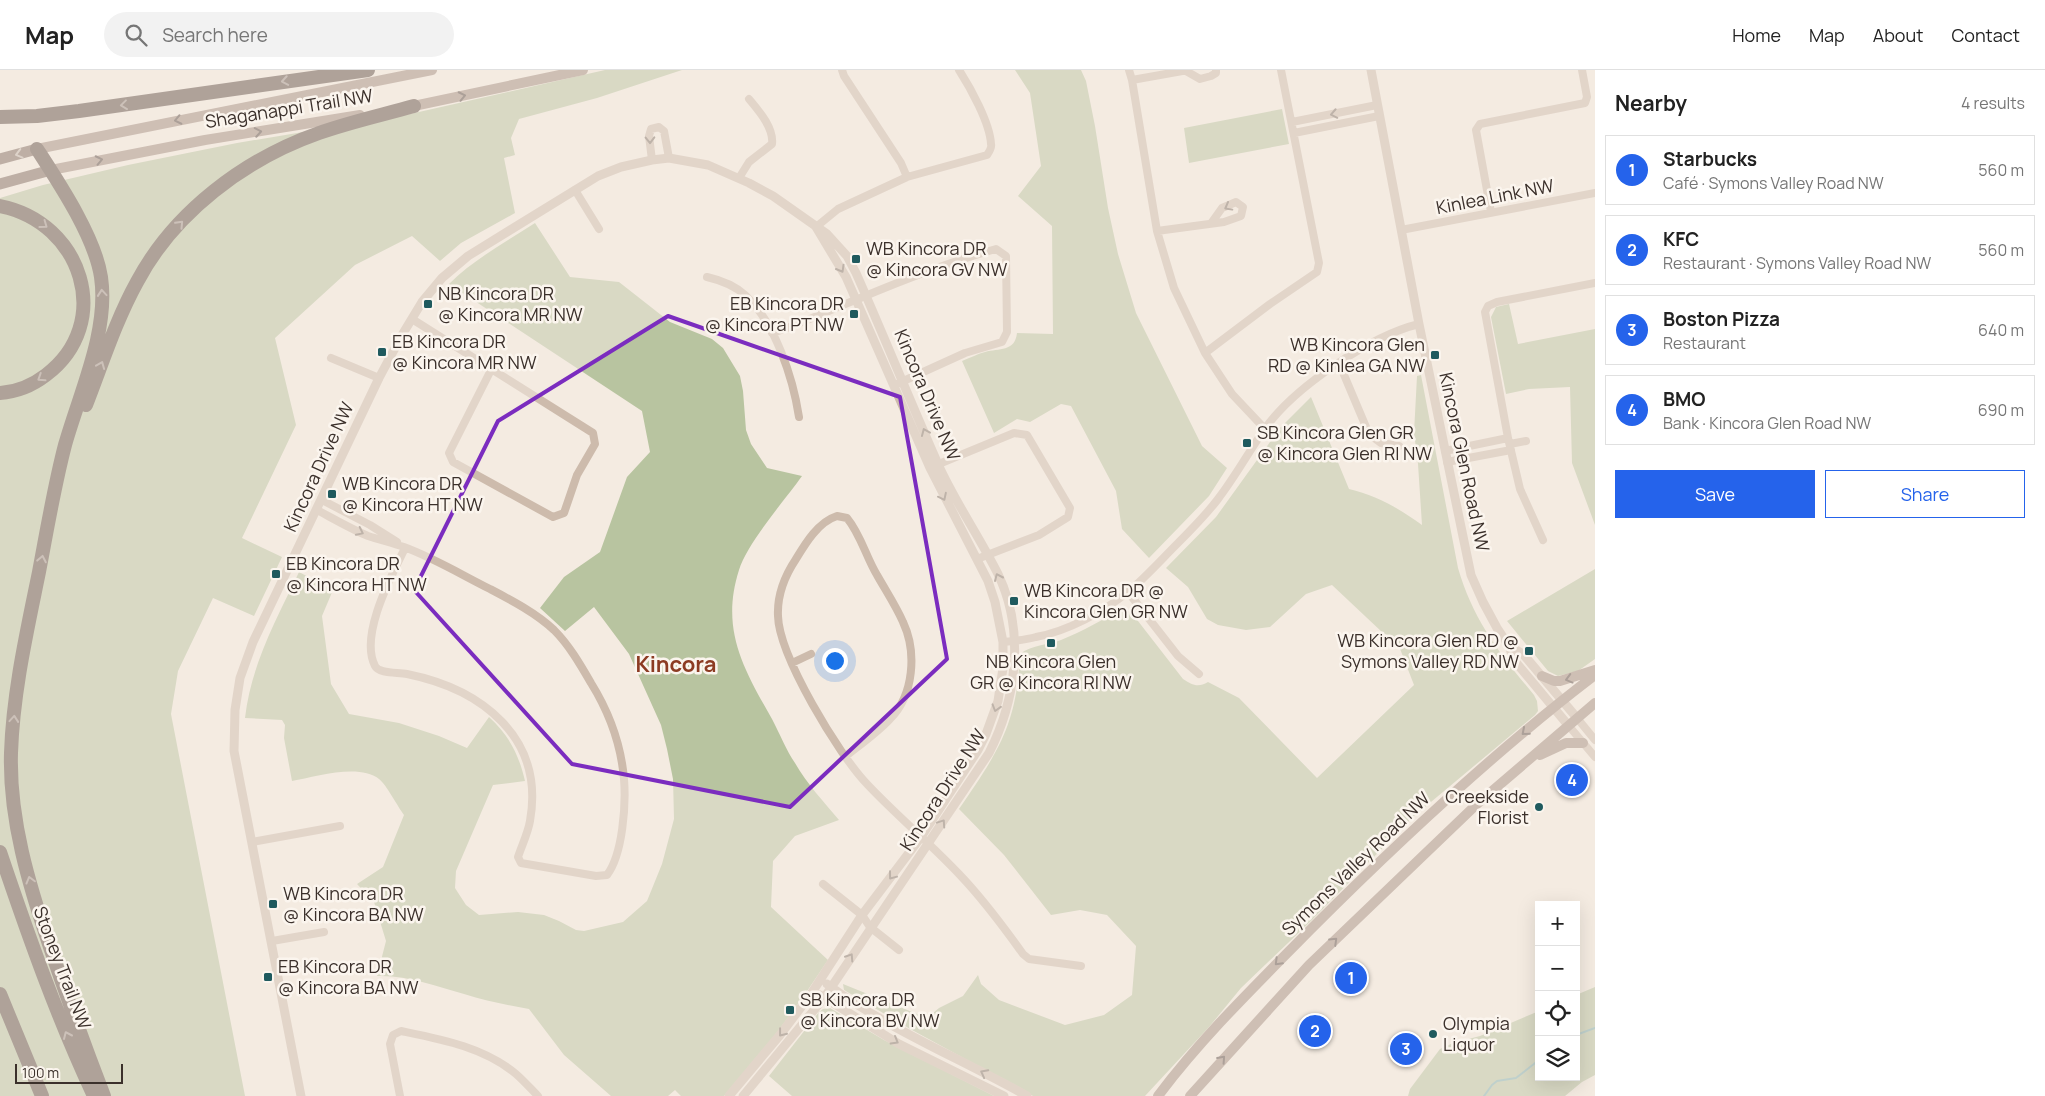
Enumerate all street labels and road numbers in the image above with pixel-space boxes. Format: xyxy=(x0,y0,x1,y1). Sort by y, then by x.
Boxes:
street label: Shaganappi Trail NW xyxy=(203,83,375,133)
street label: Kinlea Link NW xyxy=(1434,173,1556,219)
street label: Kincora Drive NW xyxy=(889,325,966,464)
street label: Kincora Glen Road NW xyxy=(1434,370,1496,554)
street label: Kincora Drive NW xyxy=(278,398,359,535)
street label: Kincora Drive NW xyxy=(894,724,991,855)
street label: Symons Valley Road NW xyxy=(1276,786,1435,940)
street label: Stoney Trail NW xyxy=(28,903,97,1033)

